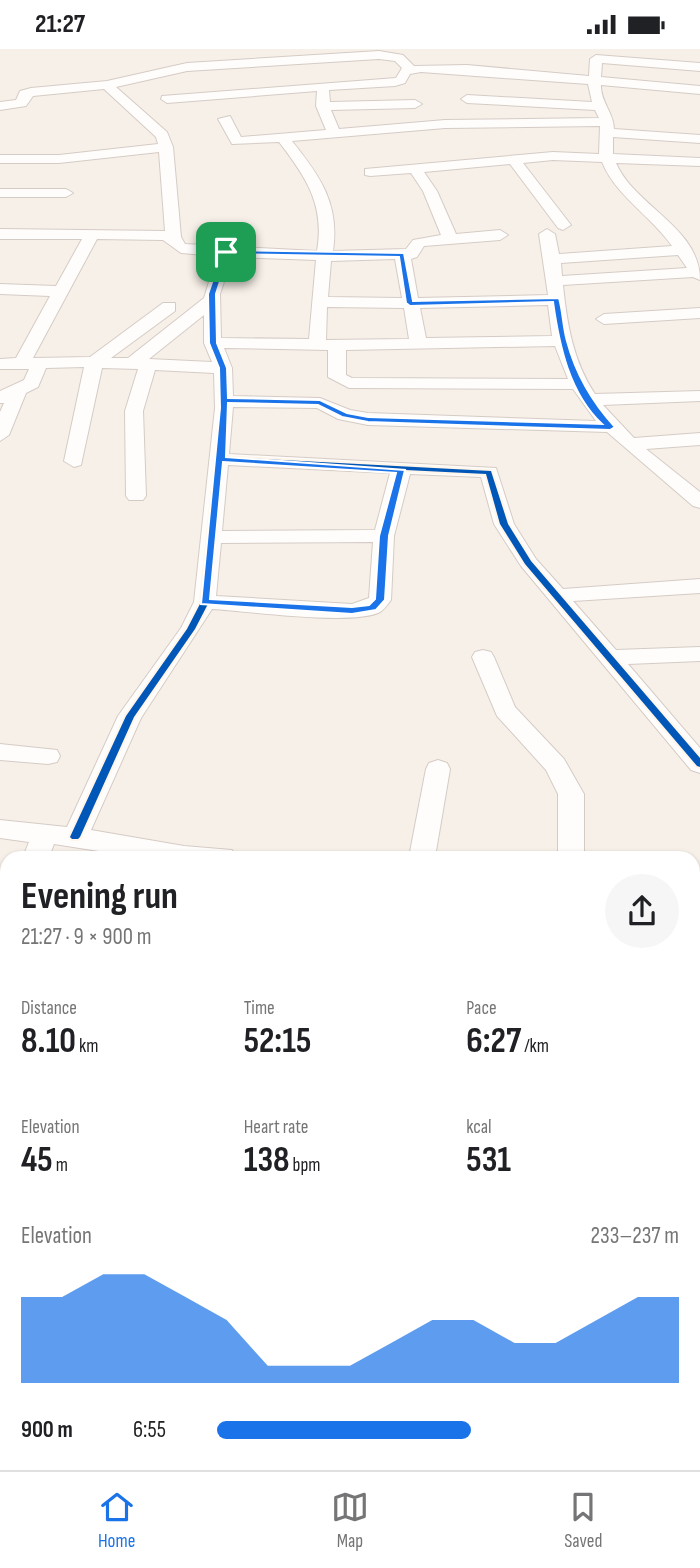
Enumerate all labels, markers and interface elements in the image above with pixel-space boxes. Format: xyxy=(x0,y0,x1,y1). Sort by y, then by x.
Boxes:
text: 21:27 xyxy=(35,9,85,40)
pin xyxy=(196,222,256,282)
icon: arrive xyxy=(207,233,245,271)
text: Evening run xyxy=(21,874,178,919)
button: share xyxy=(605,874,679,948)
text: 21:27 · 9 × 900 m xyxy=(21,923,151,951)
text: Distance xyxy=(21,997,77,1020)
text: Time xyxy=(244,997,275,1020)
text: Pace xyxy=(466,997,497,1020)
text: 8.10 xyxy=(21,1020,76,1063)
text: 52:15 xyxy=(244,1020,311,1063)
text: 6:27 xyxy=(466,1020,521,1063)
text: km xyxy=(76,1035,99,1058)
text: /km xyxy=(521,1035,549,1058)
text: Elevation xyxy=(21,1116,80,1139)
text: Heart rate xyxy=(244,1116,309,1139)
text: kcal xyxy=(466,1116,491,1139)
text: 45 xyxy=(21,1139,53,1182)
text: 138 xyxy=(244,1139,290,1182)
text: 531 xyxy=(466,1139,511,1182)
text: m xyxy=(53,1154,68,1177)
text: bpm xyxy=(290,1154,321,1177)
text: Elevation xyxy=(21,1222,92,1250)
text: 233–237 m xyxy=(591,1222,679,1250)
text: 900 m xyxy=(21,1416,73,1444)
text: 6:55 xyxy=(133,1416,166,1444)
tab: Home xyxy=(98,1488,136,1553)
tab: Map xyxy=(331,1488,369,1553)
tab: Saved xyxy=(564,1488,602,1553)

